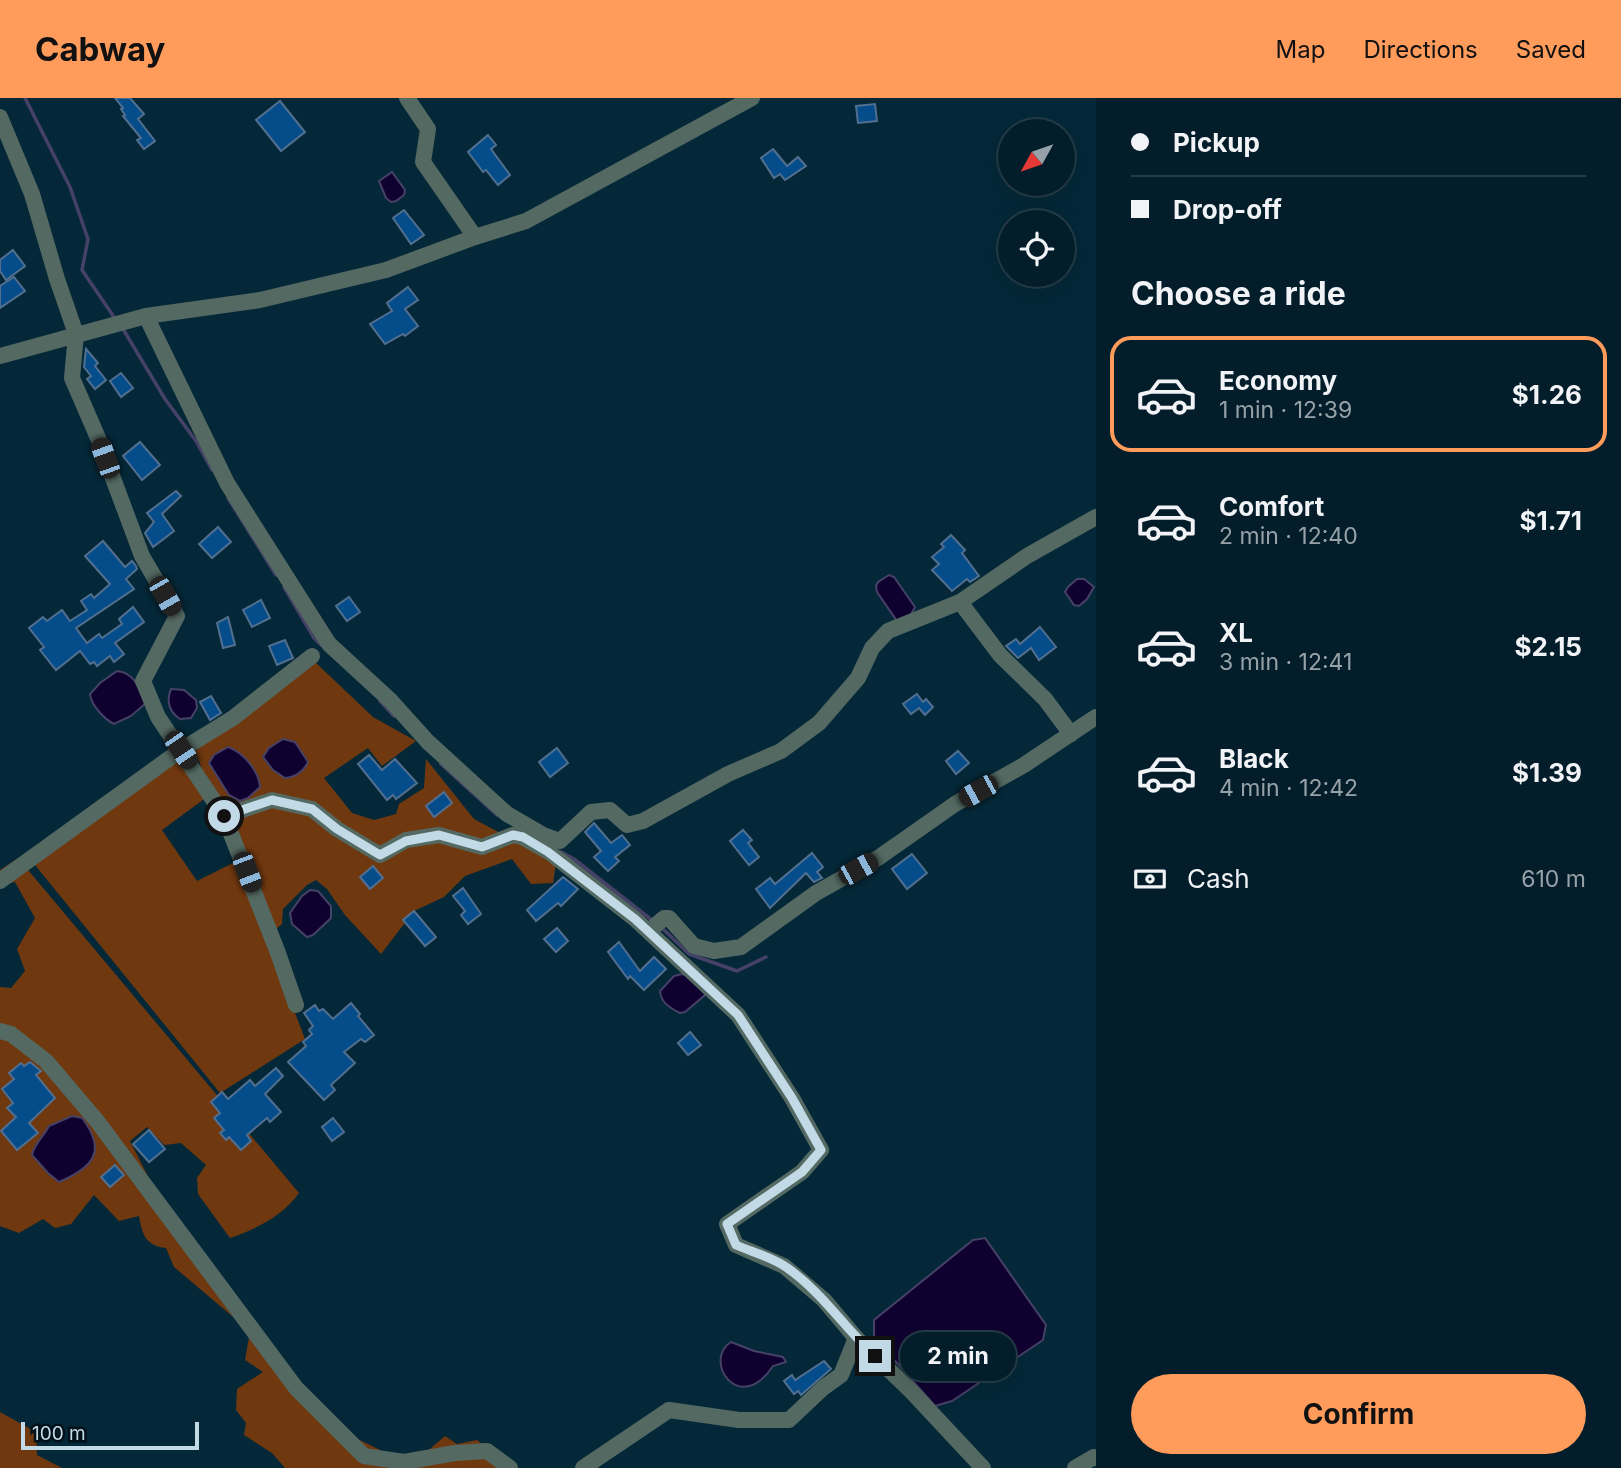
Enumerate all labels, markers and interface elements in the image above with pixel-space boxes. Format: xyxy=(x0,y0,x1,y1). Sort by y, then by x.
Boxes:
text: Cabway xyxy=(35,29,165,69)
text: Map xyxy=(1276,35,1325,64)
text: Directions xyxy=(1363,35,1478,64)
text: Saved xyxy=(1516,35,1586,64)
north arrow xyxy=(998,119,1074,196)
map controls xyxy=(998,119,1075,287)
text: Pickup xyxy=(1173,127,1260,158)
text: Drop-off xyxy=(1173,194,1282,225)
button: locate xyxy=(998,210,1075,287)
text: Choose a ride xyxy=(1131,274,1346,313)
icon: car xyxy=(1135,363,1198,426)
text: Economy xyxy=(1219,365,1337,396)
text: $1.26 xyxy=(1512,379,1582,410)
text: 1 min · 12:39 xyxy=(1219,396,1352,424)
car xyxy=(88,435,123,481)
icon: car xyxy=(1135,489,1198,552)
text: Comfort xyxy=(1219,491,1324,522)
text: $1.71 xyxy=(1519,505,1582,536)
text: 2 min · 12:40 xyxy=(1219,522,1358,550)
car xyxy=(146,573,185,619)
icon: car xyxy=(1135,615,1198,678)
text: XL xyxy=(1219,617,1253,648)
text: $2.15 xyxy=(1514,631,1582,662)
text: 3 min · 12:41 xyxy=(1219,648,1352,676)
car xyxy=(161,727,202,773)
icon: car xyxy=(1135,741,1198,804)
text: Black xyxy=(1219,743,1289,774)
text: $1.39 xyxy=(1512,757,1582,788)
car xyxy=(955,772,1002,810)
text: 4 min · 12:42 xyxy=(1219,774,1358,802)
route start xyxy=(208,800,240,832)
car xyxy=(230,849,265,895)
car xyxy=(835,850,882,888)
icon: cash xyxy=(1131,860,1169,898)
text: Cash xyxy=(1187,863,1250,894)
text: 610 m xyxy=(1521,865,1586,893)
callout: 2 min xyxy=(900,1332,1015,1380)
route end xyxy=(859,1340,891,1372)
text: 2 min xyxy=(927,1342,989,1370)
button: Confirm xyxy=(1131,1374,1586,1454)
scale bar xyxy=(21,1419,200,1451)
text: 100 m xyxy=(32,1422,86,1445)

